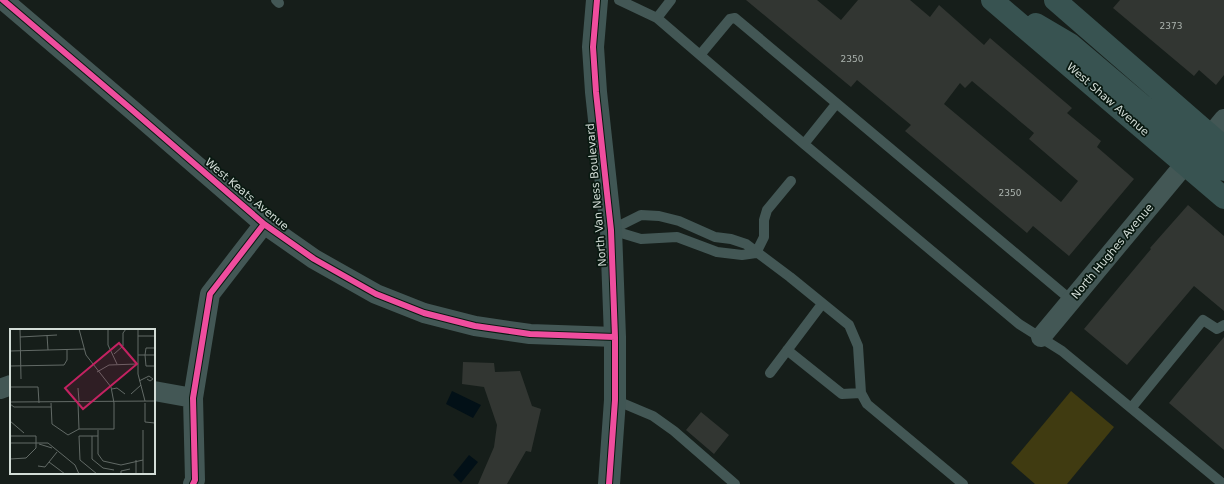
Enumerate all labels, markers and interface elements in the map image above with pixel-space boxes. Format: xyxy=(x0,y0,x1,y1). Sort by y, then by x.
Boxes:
house number: 2373 xyxy=(1160,21,1182,31)
house number: 2350 xyxy=(841,54,864,64)
street label: West Shaw Avenue xyxy=(1064,60,1152,139)
street label: North Van Ness Boulevard xyxy=(584,123,609,267)
street label: West Keats Avenue xyxy=(202,156,291,233)
house number: 2350 xyxy=(999,188,1022,198)
street label: North Hughes Avenue xyxy=(1069,201,1156,302)
inset map xyxy=(10,329,155,474)

